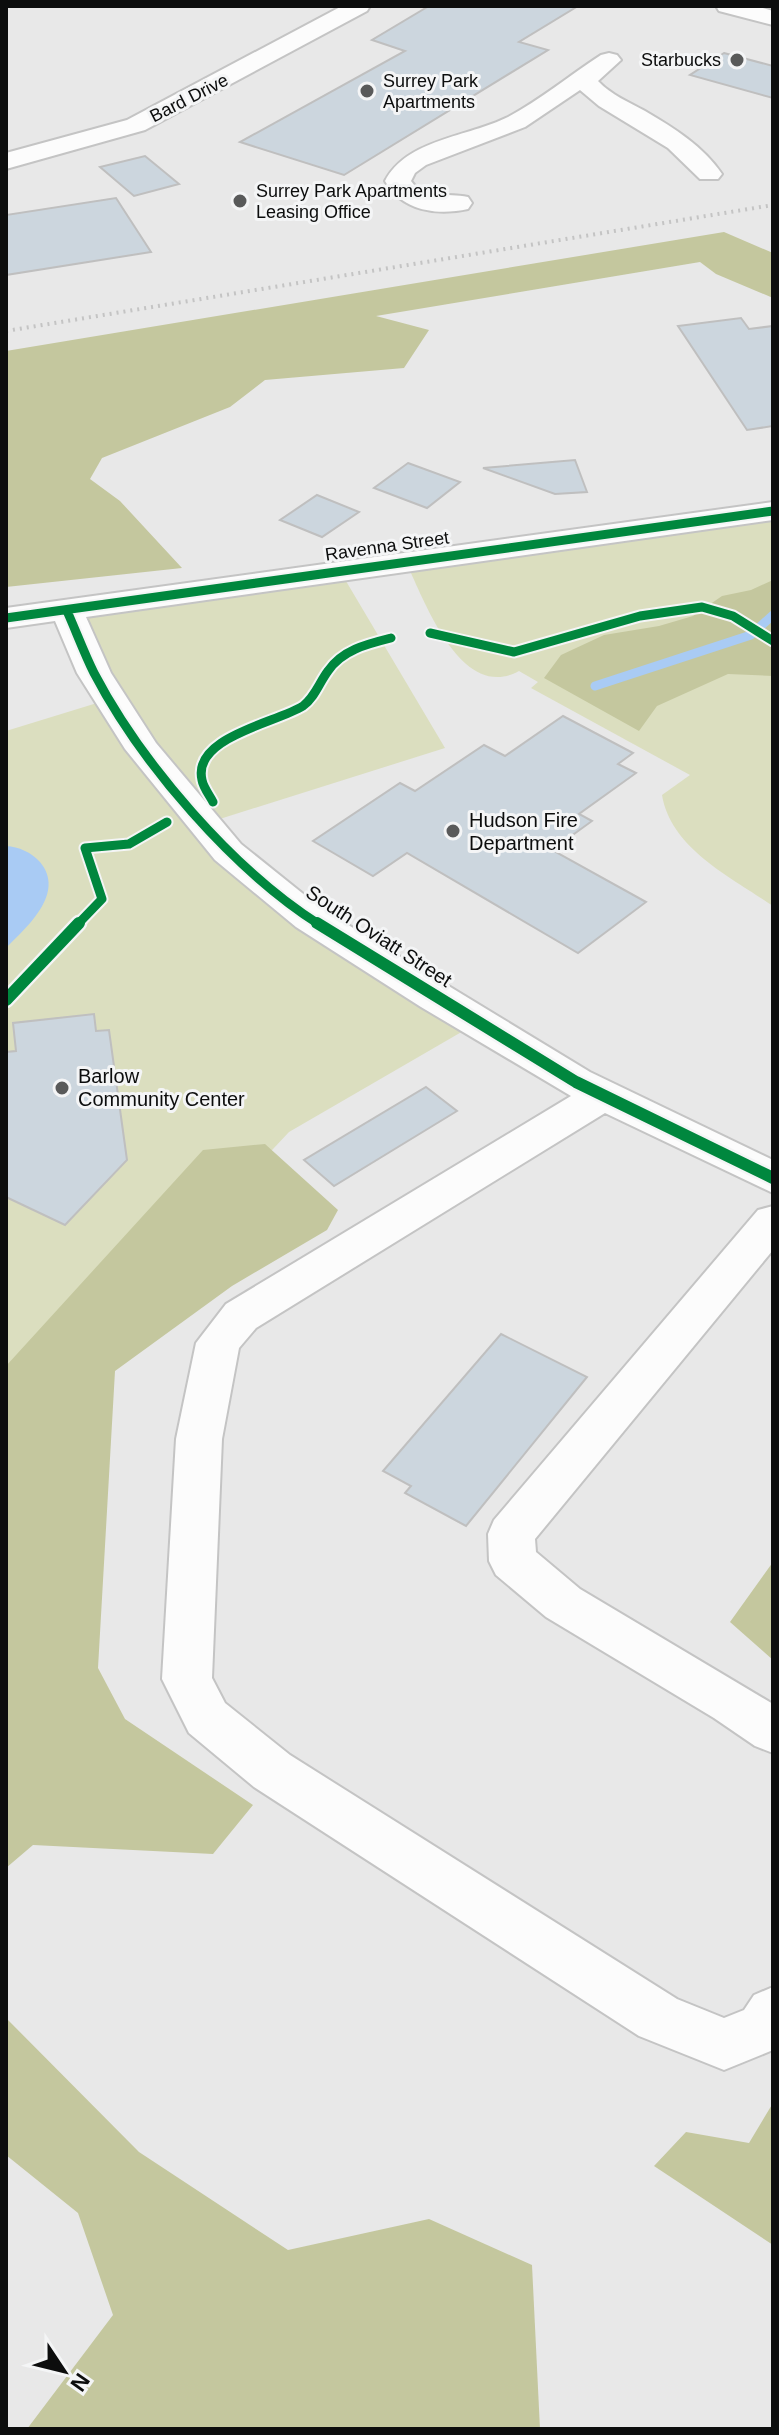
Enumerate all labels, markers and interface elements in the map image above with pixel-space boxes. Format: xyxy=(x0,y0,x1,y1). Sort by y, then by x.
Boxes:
place label: Starbucks xyxy=(641,50,721,70)
marker: Starbucks xyxy=(728,51,746,69)
street label: Bard Drive xyxy=(147,70,231,126)
place label: Surrey Park Apartments xyxy=(383,71,479,112)
marker: Surrey Park Apartments xyxy=(358,82,376,100)
place label: Surrey Park Apartments Leasing Office xyxy=(256,181,447,222)
marker: Surrey Park Apartments Leasing Office xyxy=(231,192,249,210)
street label: Ravenna Street xyxy=(324,527,450,565)
place label: Hudson Fire Department xyxy=(469,809,578,854)
marker: Hudson Fire Department xyxy=(444,822,462,840)
street label: South Oviatt Street xyxy=(302,881,456,991)
place label: Barlow Community Center xyxy=(78,1065,245,1110)
marker: Barlow Community Center xyxy=(53,1079,71,1097)
north arrow xyxy=(24,2331,104,2411)
text: N xyxy=(65,2369,95,2396)

